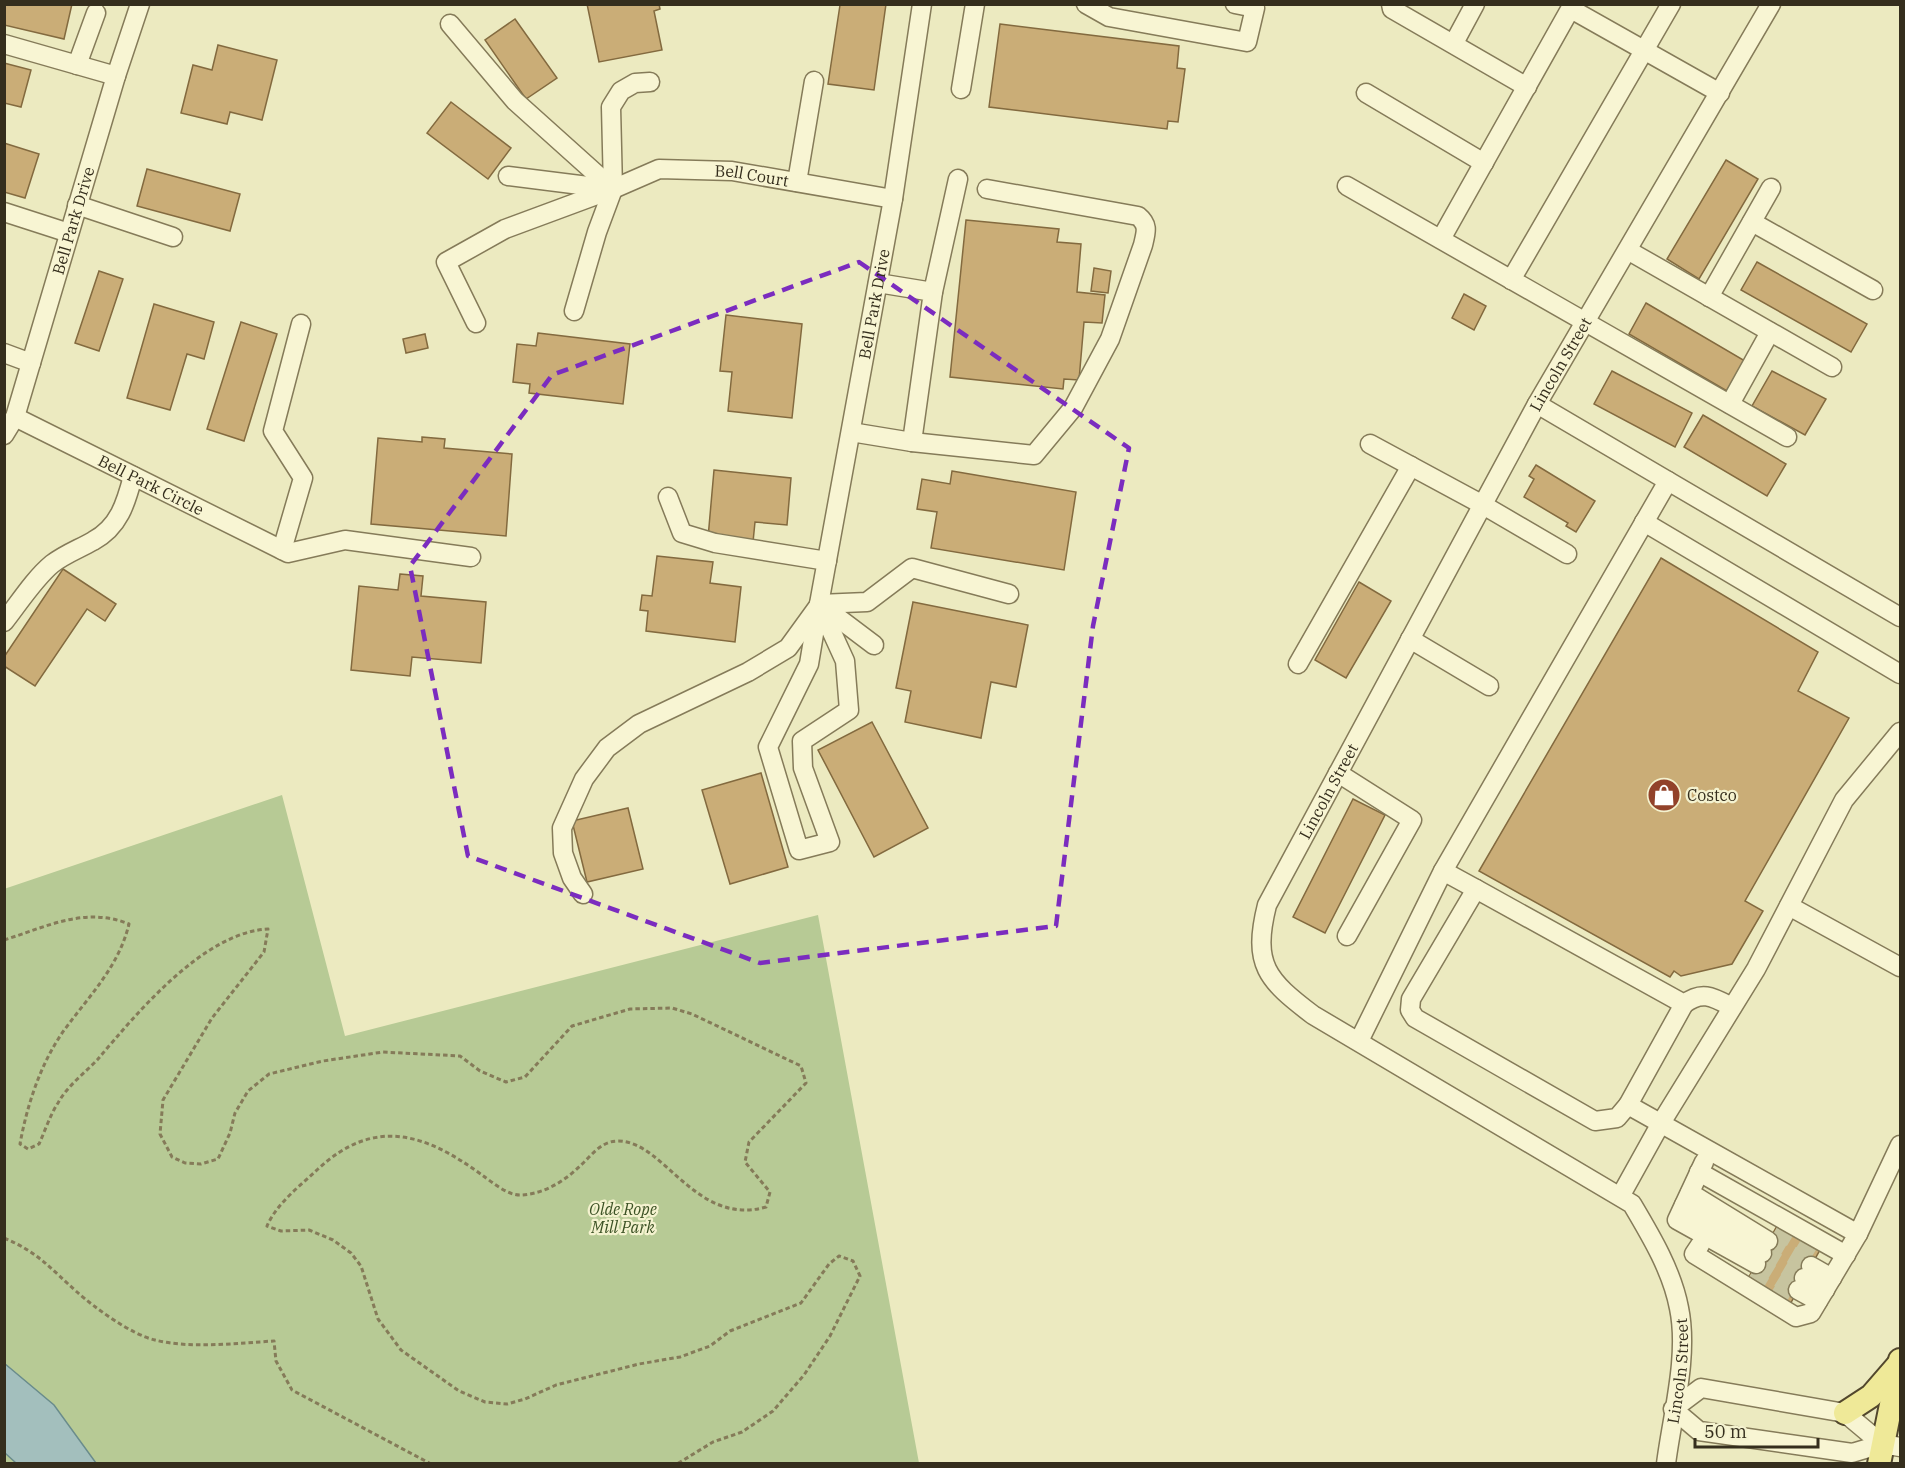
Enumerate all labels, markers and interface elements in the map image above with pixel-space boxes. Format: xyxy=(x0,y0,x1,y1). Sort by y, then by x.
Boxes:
street label: Bell Court xyxy=(714,161,791,191)
street label: Bell Park Drive xyxy=(48,164,99,277)
street label: Bell Park Drive xyxy=(854,247,894,361)
street label: Lincoln Street xyxy=(1525,313,1596,415)
street label: Bell Park Circle xyxy=(95,450,207,519)
street label: Lincoln Street xyxy=(1294,740,1362,842)
shop icon: Costco xyxy=(1646,777,1682,813)
place label: Costco xyxy=(1687,785,1737,805)
park label: Olde Rope Mill Park xyxy=(589,1199,657,1237)
street label: Lincoln Street xyxy=(1663,1317,1692,1425)
scale bar xyxy=(1695,1411,1818,1449)
text: 50 m xyxy=(1704,1420,1747,1443)

